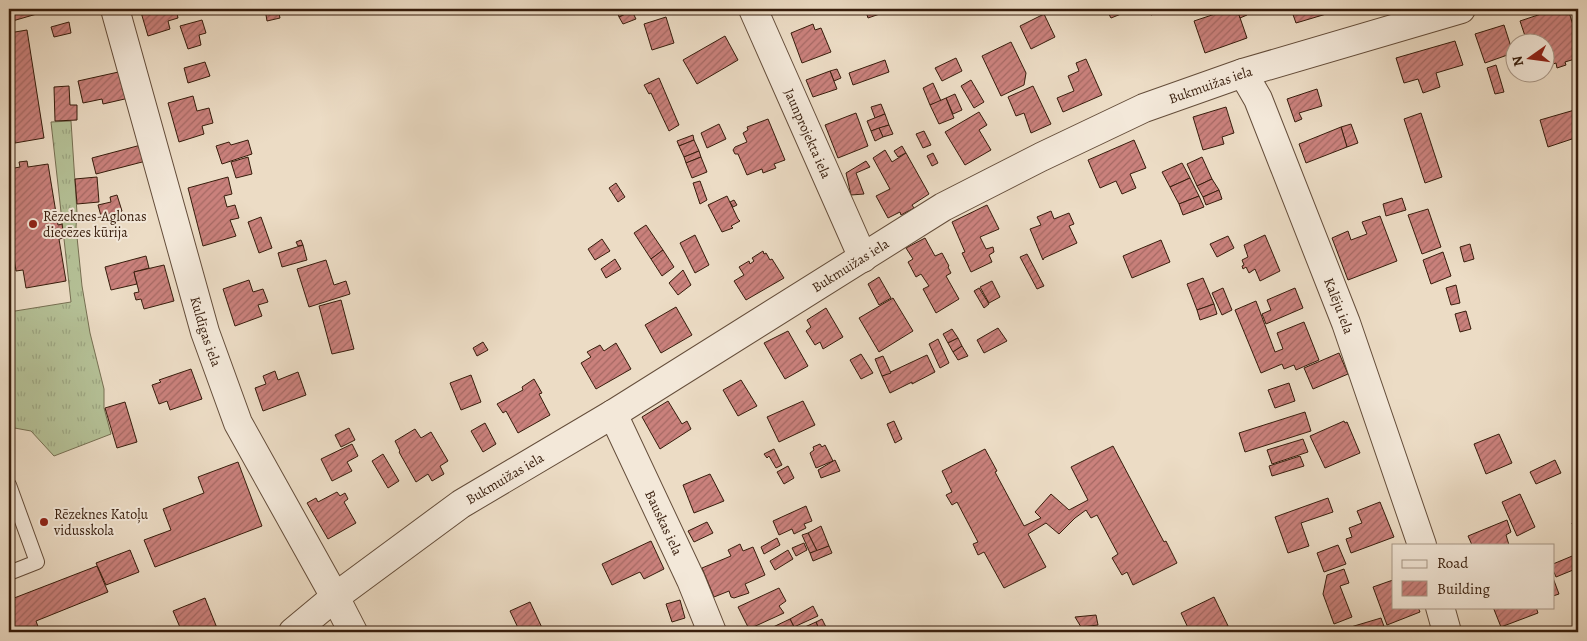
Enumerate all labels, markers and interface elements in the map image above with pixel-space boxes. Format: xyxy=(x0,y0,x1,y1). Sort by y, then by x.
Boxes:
north arrow xyxy=(1504,32,1554,82)
text: N xyxy=(1507,54,1528,68)
street label: Bukmuižas iela xyxy=(1166,61,1255,108)
street label: Jaunprojekta iela xyxy=(780,85,836,182)
place label: Rēzeknes-Aglonas diecēzes kūrija xyxy=(43,207,147,242)
marker: Rēzeknes-Aglonas diecēzes kūrija xyxy=(27,218,39,230)
street label: Bukmuižas iela xyxy=(808,234,893,297)
street label: Kalēju iela xyxy=(1320,275,1359,337)
street label: Kuldīgas iela xyxy=(186,294,226,370)
street label: Bukmuižas iela xyxy=(462,447,548,509)
street label: Bauskas iela xyxy=(641,487,688,559)
place label: Rēzeknes Katoļu vidusskola xyxy=(53,505,149,540)
marker: Rēzeknes Katoļu vidusskola xyxy=(38,516,50,528)
legend xyxy=(1392,544,1554,608)
text: Road xyxy=(1437,553,1469,573)
text: Building xyxy=(1437,579,1490,599)

